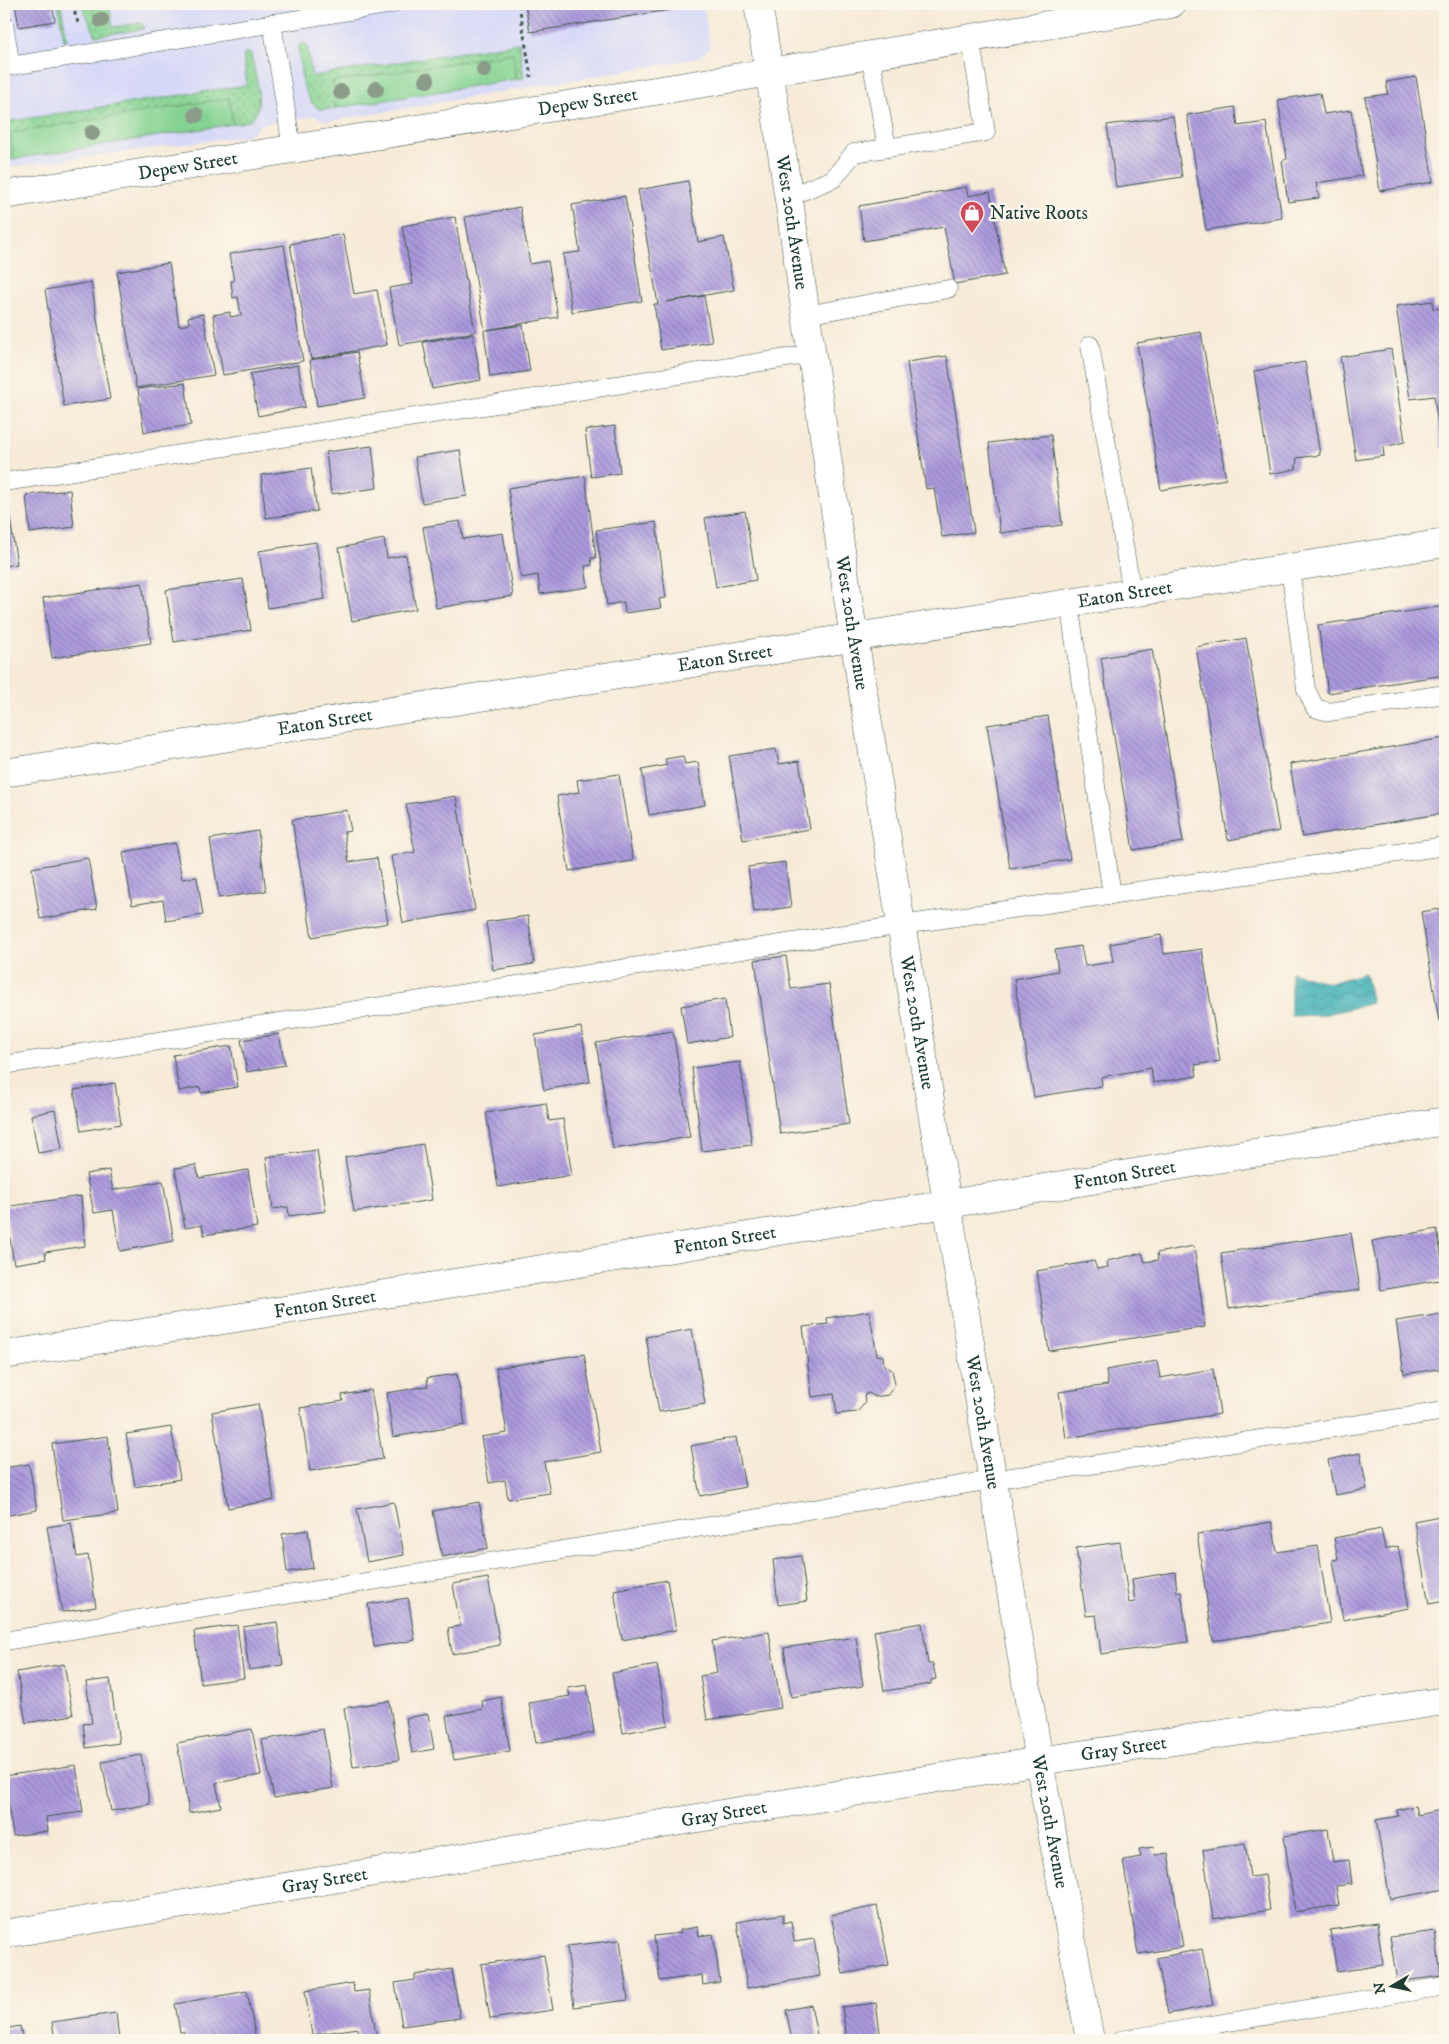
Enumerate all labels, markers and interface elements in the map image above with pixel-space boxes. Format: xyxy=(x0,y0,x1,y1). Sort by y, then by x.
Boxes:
street label: Depew Street xyxy=(536,82,639,121)
street label: Depew Street xyxy=(136,146,239,185)
street label: West 20th Avenue xyxy=(771,153,814,291)
shop icon: Native Roots xyxy=(959,200,985,234)
place label: Native Roots xyxy=(990,202,1088,225)
street label: West 20th Avenue xyxy=(830,553,874,692)
street label: Eaton Street xyxy=(1076,575,1174,613)
street label: Eaton Street xyxy=(676,639,774,677)
street label: Eaton Street xyxy=(276,703,374,741)
street label: West 20th Avenue xyxy=(895,953,940,1091)
street label: Fenton Street xyxy=(1072,1155,1177,1194)
street label: Fenton Street xyxy=(672,1220,778,1259)
street label: Fenton Street xyxy=(272,1284,378,1323)
street label: West 20th Avenue xyxy=(961,1353,1006,1491)
street label: Gray Street xyxy=(1079,1731,1168,1766)
street label: West 20th Avenue xyxy=(1026,1752,1074,1890)
street label: Gray Street xyxy=(679,1795,769,1832)
street label: Gray Street xyxy=(280,1862,369,1899)
north arrow xyxy=(1366,1962,1416,2012)
text: N xyxy=(1370,1980,1390,1995)

